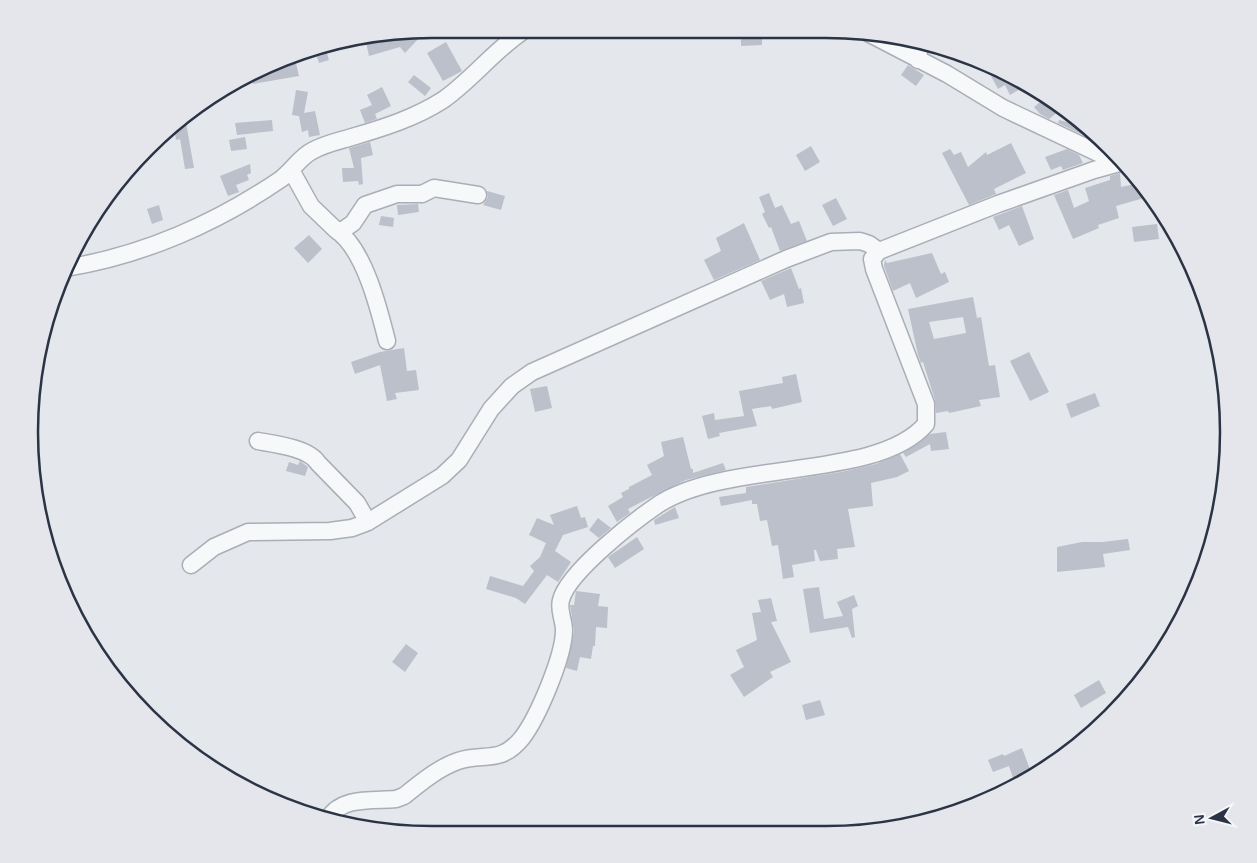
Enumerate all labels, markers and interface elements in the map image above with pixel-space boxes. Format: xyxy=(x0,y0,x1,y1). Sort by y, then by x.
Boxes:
north arrow xyxy=(1187,793,1237,843)
text: N xyxy=(1191,814,1208,826)

